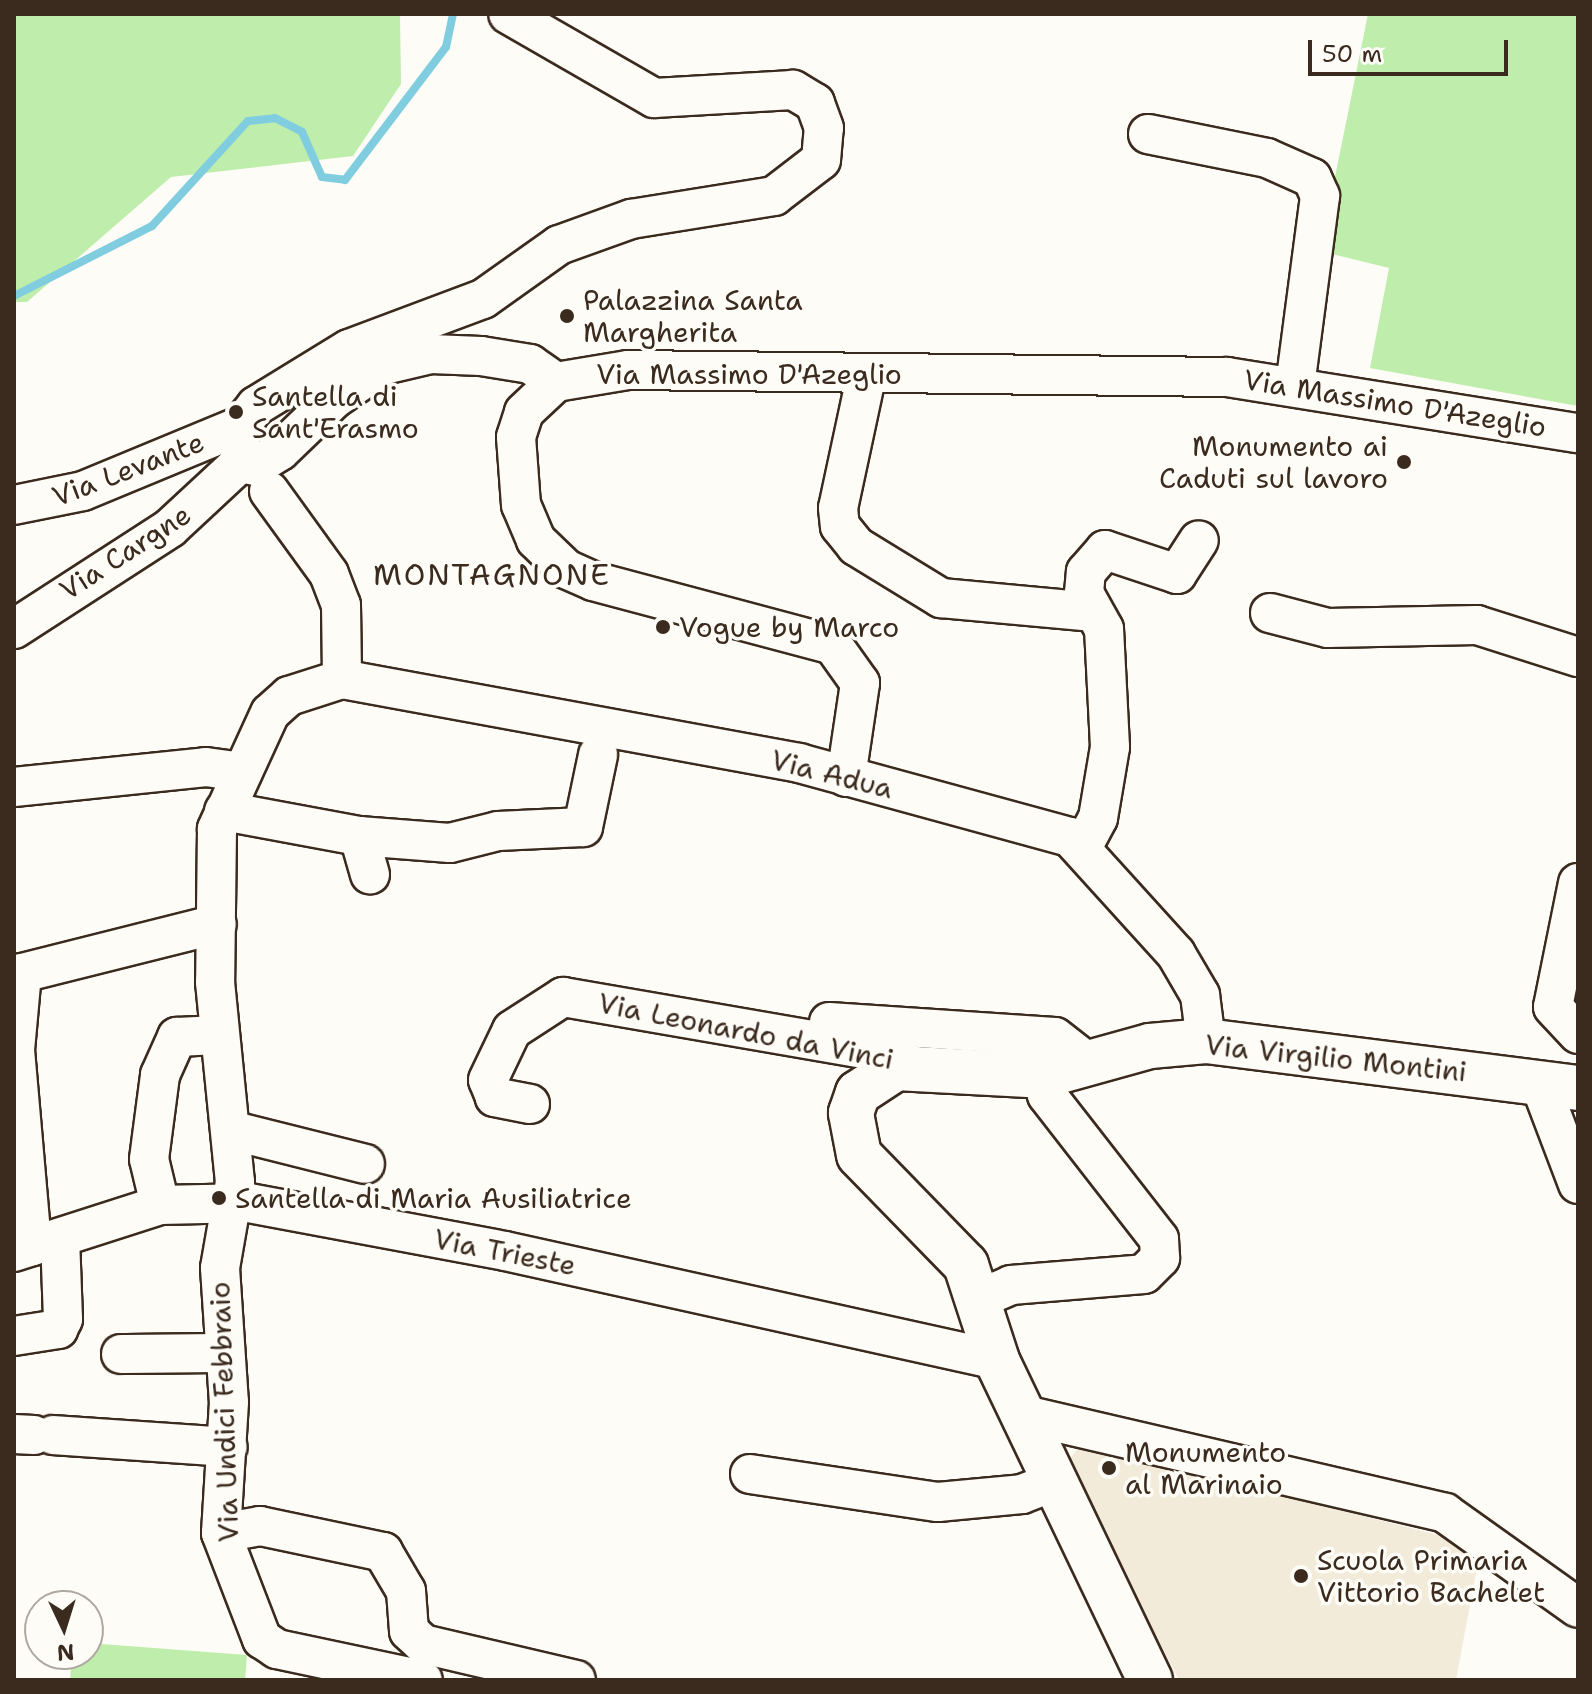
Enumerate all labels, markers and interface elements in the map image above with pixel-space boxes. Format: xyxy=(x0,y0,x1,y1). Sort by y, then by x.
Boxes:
scale bar xyxy=(1312,24,1512,74)
text: 50 m xyxy=(1322,38,1382,70)
place label: Palazzina Santa Margherita xyxy=(583,283,803,349)
marker: Palazzina Santa Margherita xyxy=(558,307,576,325)
street label: Via Massimo D'Azeglio xyxy=(596,357,902,391)
street label: Via Massimo D'Azeglio xyxy=(1241,362,1549,444)
place label: Santella di Sant'Erasmo xyxy=(252,379,419,445)
marker: Santella di Sant'Erasmo xyxy=(227,403,245,421)
street label: Via Levante xyxy=(48,425,208,513)
place label: Monumento ai Caduti sul lavoro xyxy=(1159,429,1388,495)
marker: Monumento ai Caduti sul lavoro xyxy=(1395,453,1413,471)
street label: Via Cargne xyxy=(53,497,197,607)
district label: MONTAGNONE xyxy=(373,557,611,593)
place label: Vogue by Marco xyxy=(679,610,899,644)
marker: Vogue by Marco xyxy=(654,618,672,636)
street label: Via Adua xyxy=(768,743,896,805)
street label: Via Leonardo da Vinci xyxy=(595,986,897,1076)
street label: Via Virgilio Montini xyxy=(1203,1028,1469,1088)
place label: Santella di Maria Ausiliatrice xyxy=(235,1181,632,1215)
marker: Santella di Maria Ausiliatrice xyxy=(210,1189,228,1207)
street label: Via Trieste xyxy=(431,1222,579,1282)
street label: Via Undici Febbraio xyxy=(203,1281,245,1543)
place label: Monumento al Marinaio xyxy=(1125,1435,1286,1501)
marker: Monumento al Marinaio xyxy=(1100,1459,1118,1477)
place label: Scuola Primaria Vittorio Bachelet xyxy=(1317,1543,1545,1609)
marker: Scuola Primaria Vittorio Bachelet xyxy=(1292,1567,1310,1585)
north arrow xyxy=(24,1590,104,1670)
text: N xyxy=(56,1637,75,1668)

